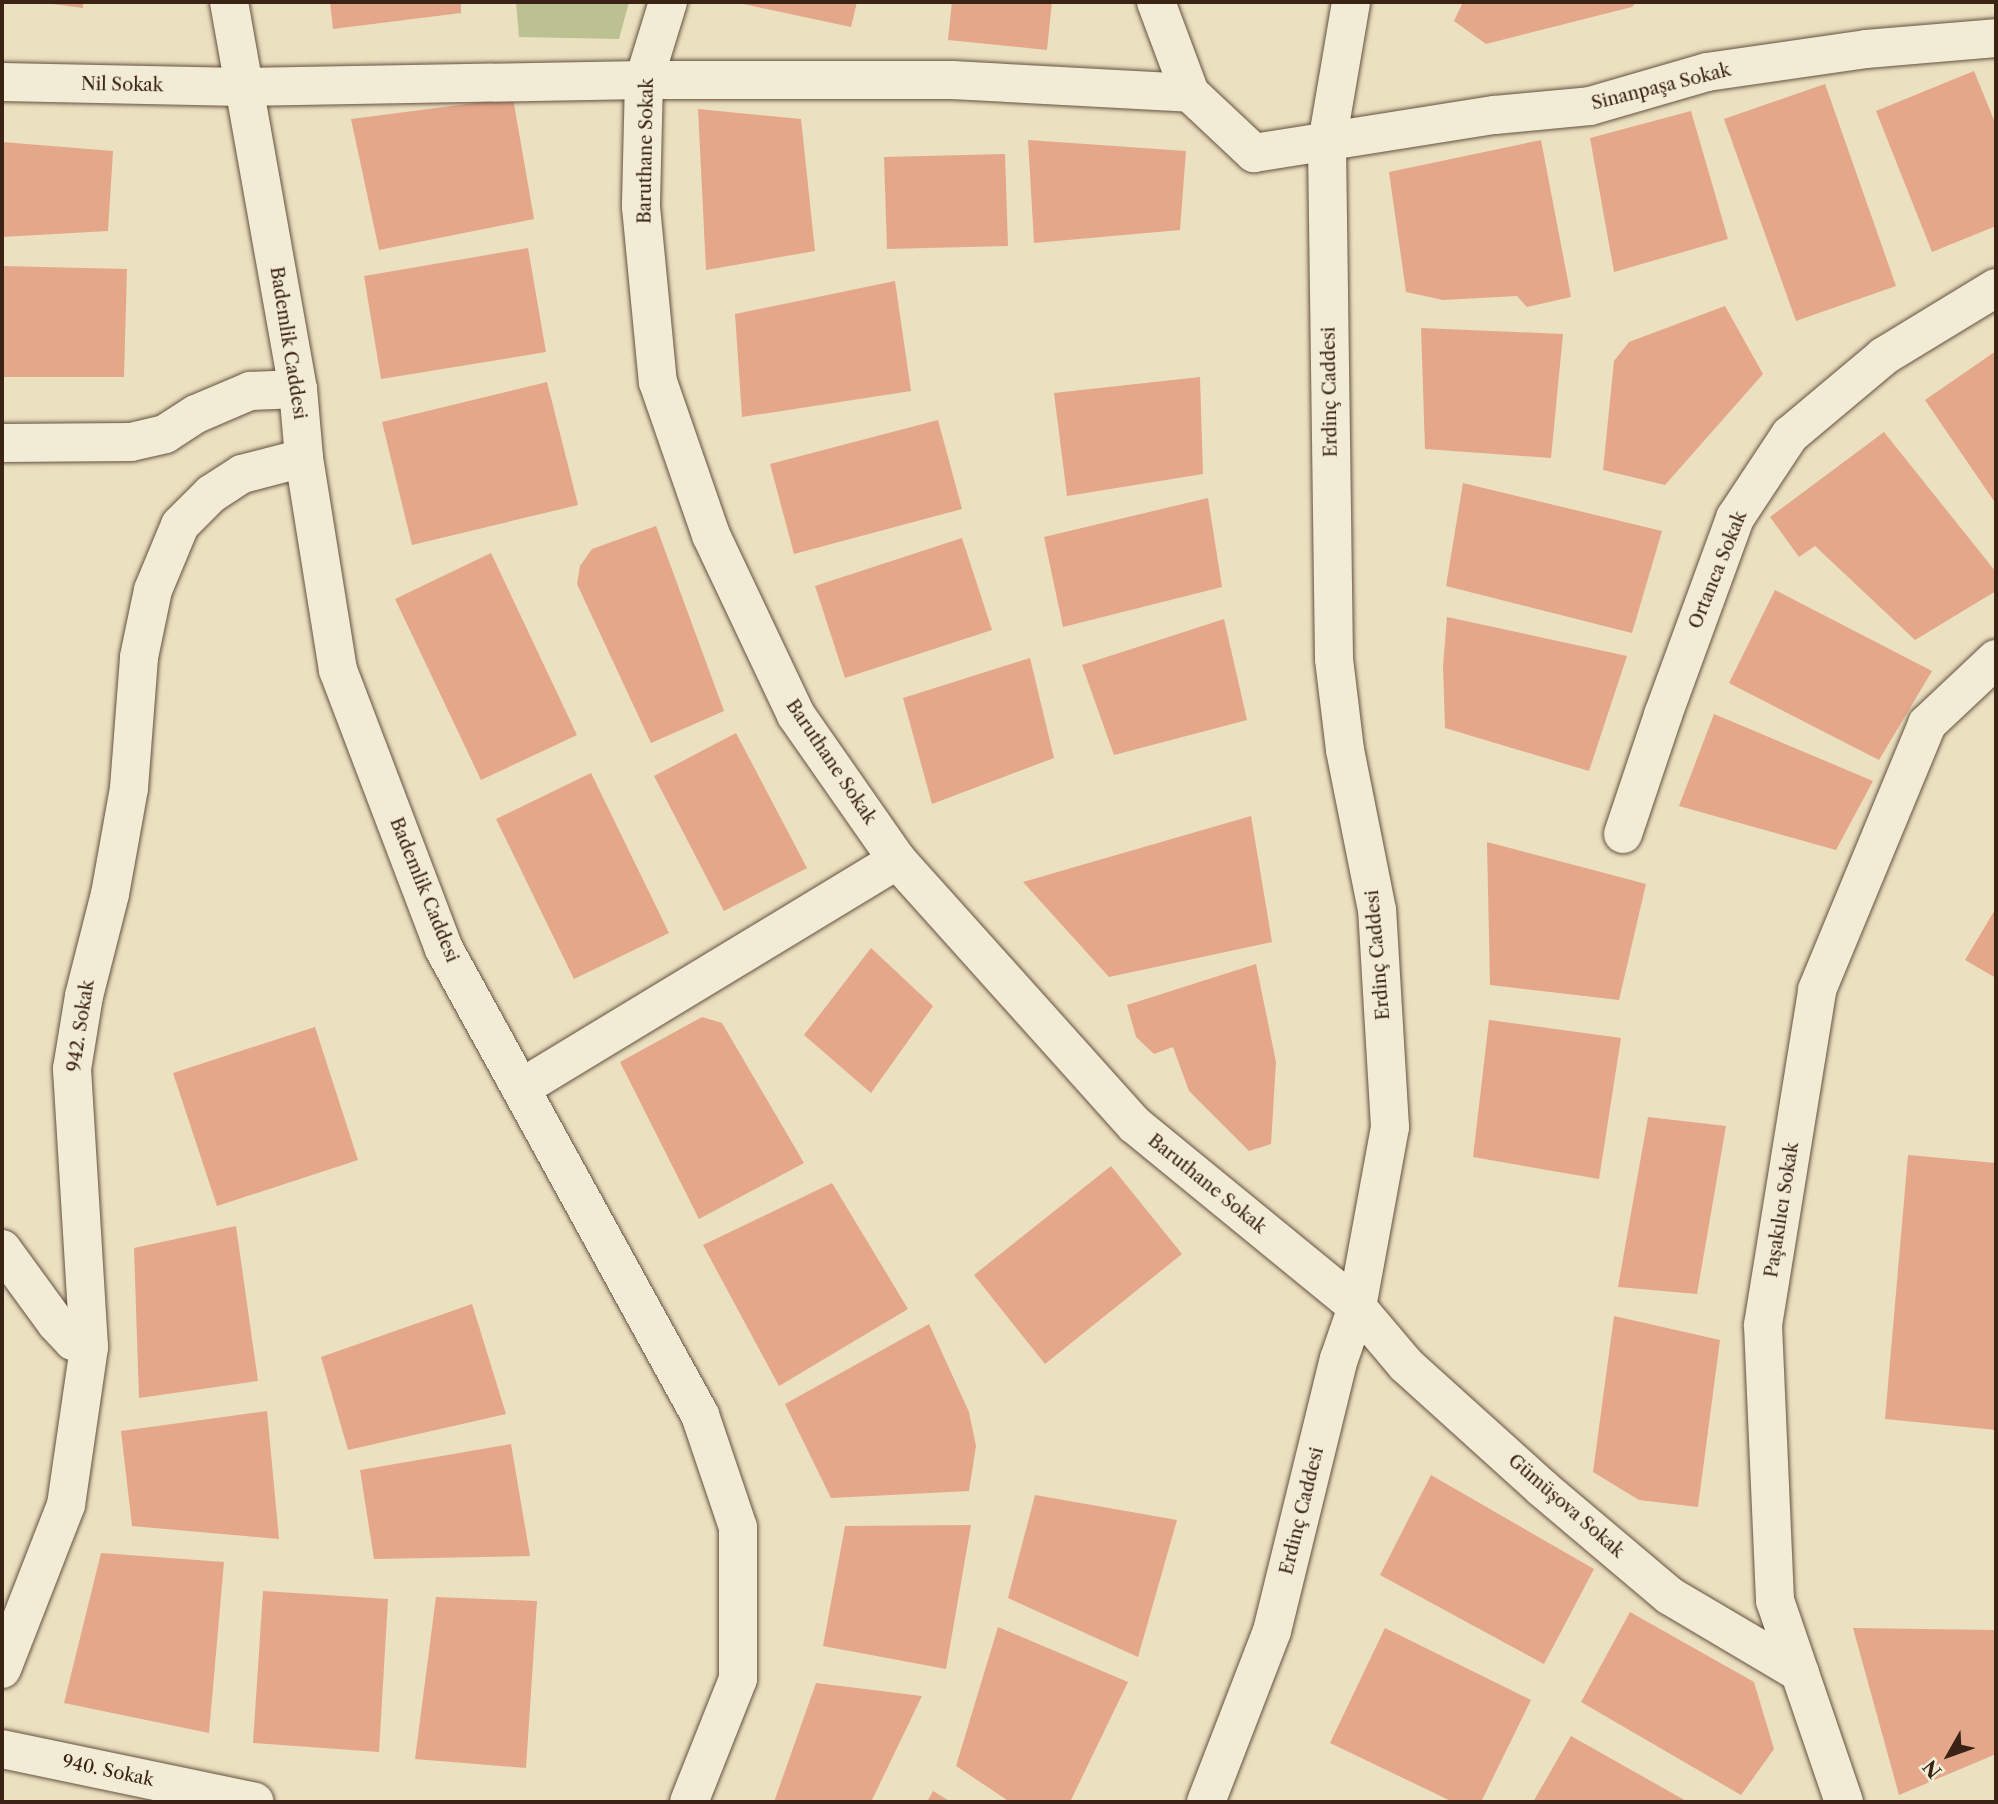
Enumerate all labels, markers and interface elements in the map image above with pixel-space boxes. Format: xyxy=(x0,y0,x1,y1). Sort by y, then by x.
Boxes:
street label: Sinanpaşa Sokak xyxy=(1589,59,1733,115)
street label: Nil Sokak xyxy=(81,73,163,97)
street label: Baruthane Sokak xyxy=(634,78,658,224)
street label: Bademlik Caddesi xyxy=(265,265,311,421)
street label: Erdinç Caddesi xyxy=(1318,327,1342,457)
street label: Ortanca Sokak xyxy=(1685,508,1751,632)
street label: Baruthane Sokak xyxy=(781,696,881,828)
street label: Bademlik Caddesi xyxy=(385,814,463,966)
street label: Erdinç Caddesi xyxy=(1362,889,1394,1021)
street label: 942. Sokak xyxy=(63,979,99,1073)
street label: Baruthane Sokak xyxy=(1144,1130,1270,1238)
street label: Paşakılıcı Sokak xyxy=(1761,1141,1803,1279)
street label: Erdinç Caddesi xyxy=(1276,1445,1328,1577)
street label: Gümüşova Sokak xyxy=(1504,1450,1628,1562)
north arrow xyxy=(1914,1720,1984,1790)
street label: 940. Sokak xyxy=(60,1751,156,1791)
text: N xyxy=(1918,1755,1947,1783)

